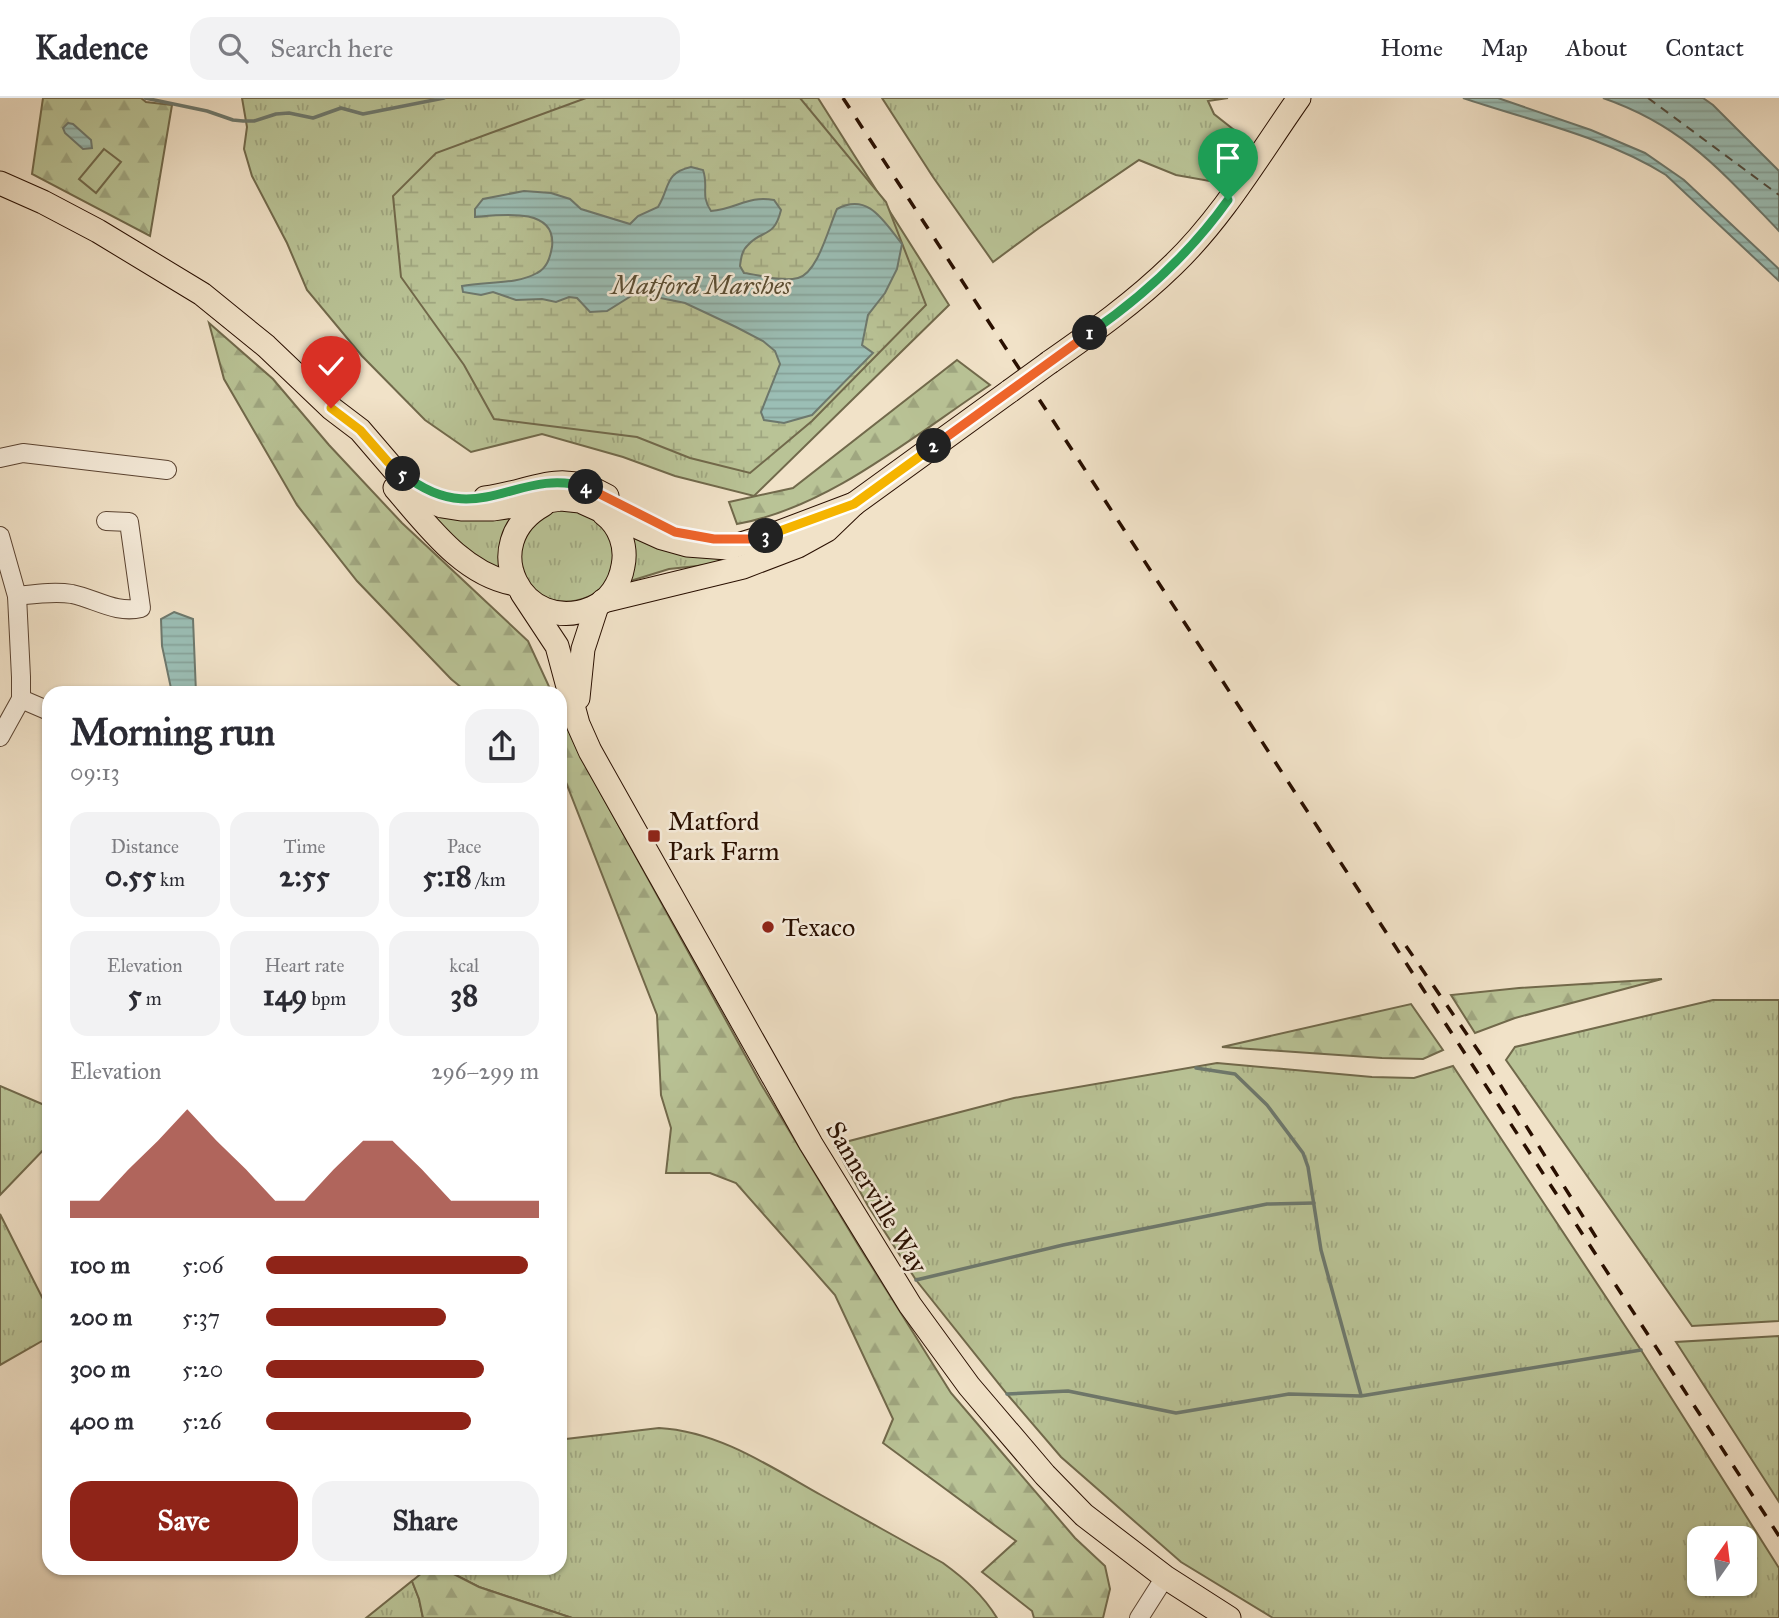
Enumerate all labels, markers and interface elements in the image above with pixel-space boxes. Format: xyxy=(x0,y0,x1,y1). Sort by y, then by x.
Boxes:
search box xyxy=(190,17,680,80)
text: Kadence xyxy=(35,28,148,68)
icon: search xyxy=(214,29,252,67)
text: Search here xyxy=(270,32,393,64)
text: Home xyxy=(1380,33,1443,63)
text: Map xyxy=(1481,33,1528,63)
text: About xyxy=(1566,33,1627,63)
text: Contact xyxy=(1665,33,1744,63)
pin xyxy=(1198,128,1258,200)
icon: arrive xyxy=(1209,139,1247,177)
park label: Matford Marshes xyxy=(608,269,791,301)
pin: 1 xyxy=(1072,316,1108,350)
text: 1 xyxy=(1086,321,1093,344)
pin xyxy=(301,336,361,408)
icon: check xyxy=(312,347,350,385)
pin: 2 xyxy=(916,428,951,464)
text: 2 xyxy=(929,434,938,457)
pin: 5 xyxy=(386,456,420,492)
text: 5 xyxy=(398,462,407,485)
pin: 4 xyxy=(568,470,604,504)
text: 4 xyxy=(580,475,591,498)
pin: 3 xyxy=(748,518,784,554)
text: 3 xyxy=(762,524,769,547)
text: Morning run xyxy=(70,709,275,755)
button: share xyxy=(465,709,539,783)
text: 09:13 xyxy=(70,758,120,786)
place label: Matford Park Farm xyxy=(668,805,780,867)
marker: Matford Park Farm xyxy=(646,828,662,844)
text: Distance xyxy=(111,835,179,858)
text: Time xyxy=(283,835,326,858)
text: Pace xyxy=(447,835,481,858)
text: 0.55 xyxy=(105,858,156,894)
text: 2:55 xyxy=(279,858,330,894)
text: 5:18 xyxy=(423,858,472,894)
text: km xyxy=(156,868,185,891)
text: /km xyxy=(472,868,506,891)
place label: Texaco xyxy=(782,911,855,943)
marker: Texaco xyxy=(760,919,776,935)
text: Elevation xyxy=(107,954,183,977)
text: Heart rate xyxy=(265,954,344,977)
text: kcal xyxy=(449,954,479,977)
text: 5 xyxy=(128,977,142,1013)
text: 149 xyxy=(263,977,307,1013)
text: 38 xyxy=(450,977,478,1013)
text: m xyxy=(142,987,162,1010)
text: bpm xyxy=(307,987,346,1010)
text: Elevation xyxy=(70,1057,161,1085)
text: 296–299 m xyxy=(431,1057,539,1085)
street label: Sannerville Way xyxy=(819,1115,935,1279)
text: 100 m xyxy=(70,1251,130,1279)
text: 5:06 xyxy=(182,1251,224,1279)
text: 200 m xyxy=(70,1303,132,1331)
text: 5:37 xyxy=(182,1303,220,1331)
text: 300 m xyxy=(70,1355,130,1383)
text: 5:20 xyxy=(182,1355,223,1383)
text: 400 m xyxy=(70,1407,134,1435)
text: 5:26 xyxy=(182,1407,222,1435)
button: Save xyxy=(70,1481,298,1561)
button: Share xyxy=(312,1481,539,1561)
north arrow xyxy=(1687,1526,1757,1596)
map controls xyxy=(1687,1526,1757,1596)

